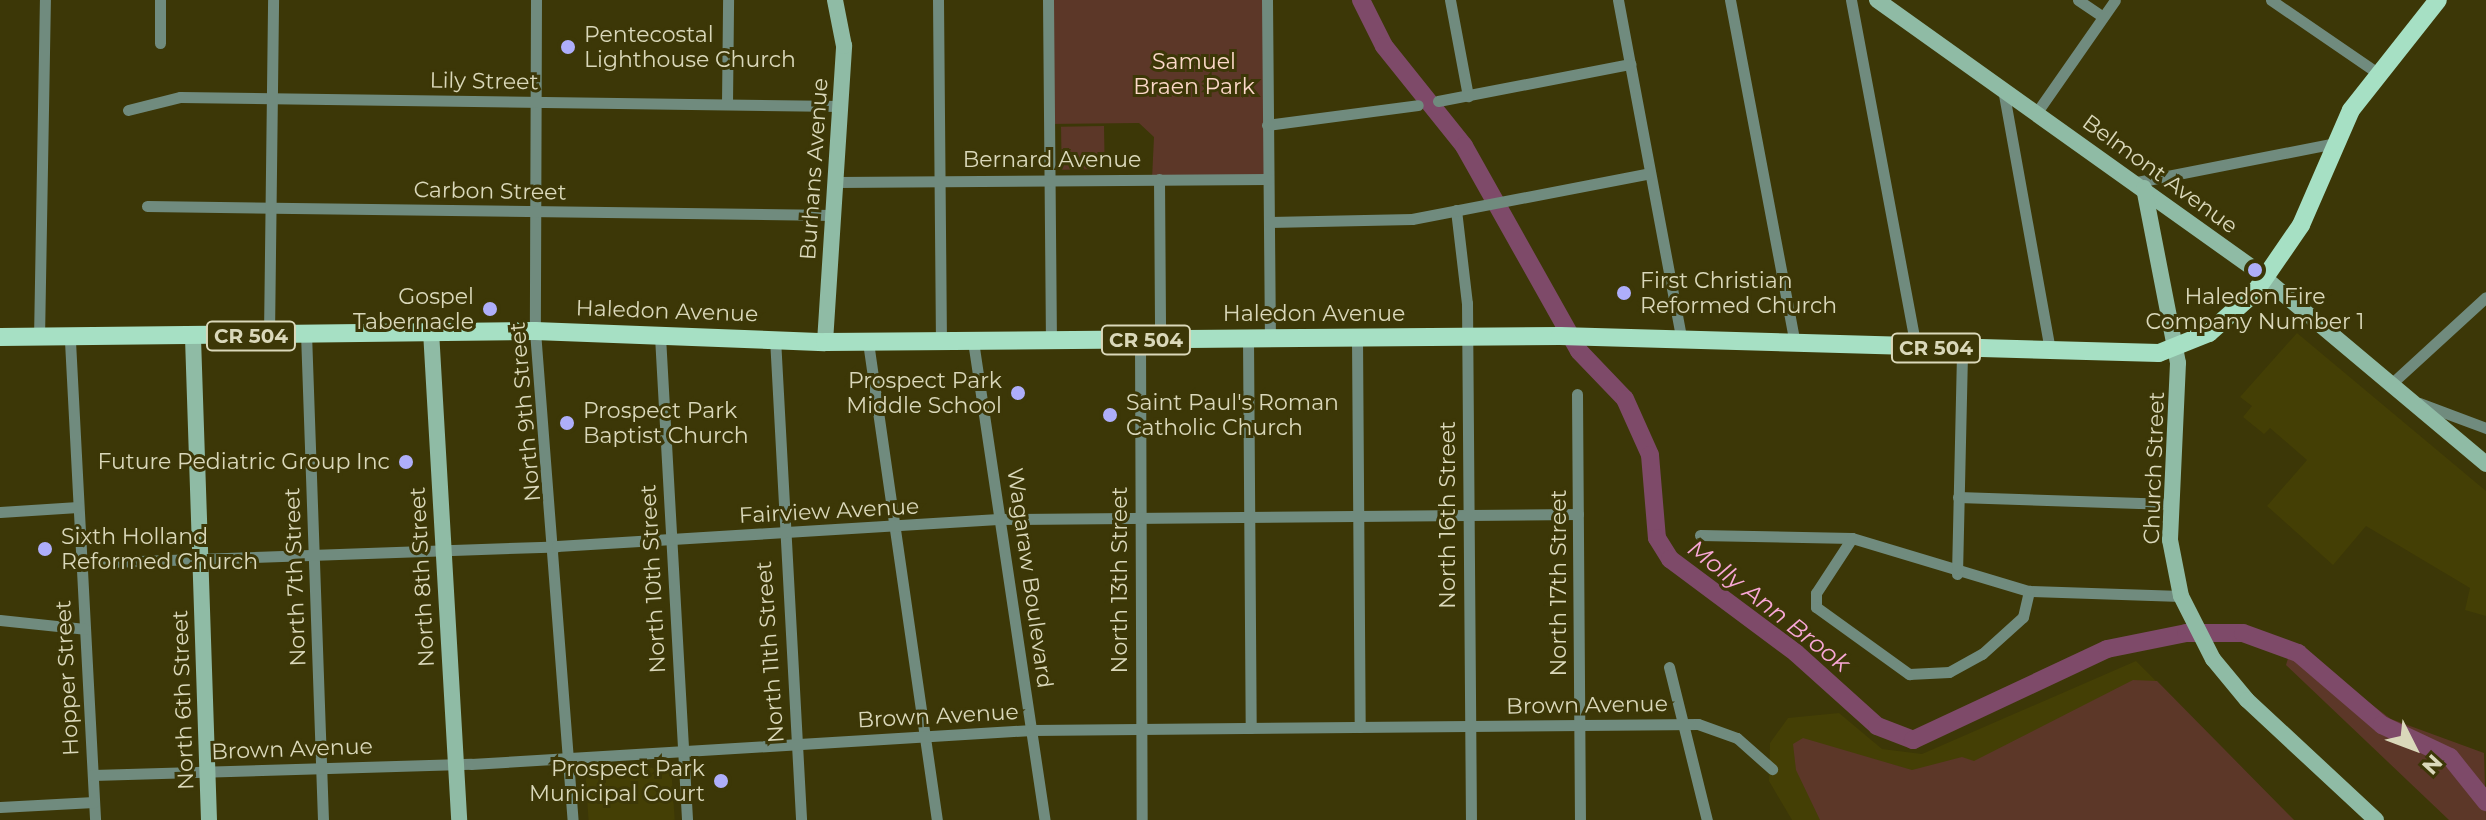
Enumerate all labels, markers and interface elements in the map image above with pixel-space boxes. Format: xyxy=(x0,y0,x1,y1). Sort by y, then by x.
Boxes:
place label: Pentecostal Lighthouse Church xyxy=(584,21,796,72)
marker: Pentecostal Lighthouse Church xyxy=(559,38,577,56)
park label: Samuel Braen Park xyxy=(1133,48,1255,100)
street label: Lily Street xyxy=(429,67,539,95)
street label: Burhans Avenue xyxy=(794,77,834,261)
street label: Belmont Avenue xyxy=(2077,109,2243,239)
street label: Bernard Avenue xyxy=(963,147,1141,173)
street label: Carbon Street xyxy=(413,176,567,206)
marker: Haledon Fire Company Number 1 xyxy=(2246,261,2264,279)
place label: First Christian Reformed Church xyxy=(1640,267,1837,318)
place label: Gospel Tabernacle xyxy=(353,283,474,334)
place label: Haledon Fire Company Number 1 xyxy=(2146,283,2364,334)
marker: First Christian Reformed Church xyxy=(1615,284,1633,302)
street label: Haledon Avenue xyxy=(575,295,759,327)
marker: Gospel Tabernacle xyxy=(481,300,499,318)
street label: Haledon Avenue xyxy=(1223,301,1405,327)
road number: CR 504 xyxy=(205,320,297,352)
street label: North 9th Street xyxy=(504,321,546,503)
road number: CR 504 xyxy=(1100,324,1192,356)
road number: CR 504 xyxy=(1890,332,1982,364)
place label: Prospect Park Middle School xyxy=(846,367,1002,418)
marker: Prospect Park Middle School xyxy=(1009,384,1027,402)
place label: Saint Paul's Roman Catholic Church xyxy=(1126,389,1339,440)
street label: Church Street xyxy=(2138,391,2170,545)
place label: Prospect Park Baptist Church xyxy=(583,397,749,448)
marker: Saint Paul's Roman Catholic Church xyxy=(1101,406,1119,424)
marker: Prospect Park Baptist Church xyxy=(558,414,576,432)
street label: North 16th Street xyxy=(1435,421,1461,609)
place label: Future Pediatric Group Inc xyxy=(97,449,390,475)
marker: Future Pediatric Group Inc xyxy=(397,453,415,471)
street label: Wagaraw Boulevard xyxy=(1001,466,1059,690)
street label: North 10th Street xyxy=(635,484,671,674)
street label: North 8th Street xyxy=(404,486,440,668)
street label: North 7th Street xyxy=(279,487,311,667)
street label: North 13th Street xyxy=(1107,487,1133,673)
street label: North 17th Street xyxy=(1546,489,1572,677)
street label: Fairview Avenue xyxy=(738,493,920,529)
place label: Sixth Holland Reformed Church xyxy=(61,523,258,574)
water label: Molly Ann Brook xyxy=(1682,534,1856,678)
marker: Sixth Holland Reformed Church xyxy=(36,540,54,558)
street label: North 11th Street xyxy=(750,560,790,744)
street label: Hopper Street xyxy=(50,599,84,757)
street label: North 6th Street xyxy=(167,610,199,790)
street label: Brown Avenue xyxy=(1506,690,1668,720)
street label: Brown Avenue xyxy=(857,699,1019,733)
north arrow xyxy=(2374,708,2454,788)
street label: Brown Avenue xyxy=(211,733,373,765)
text: N xyxy=(2416,749,2448,780)
place label: Prospect Park Municipal Court xyxy=(529,755,705,806)
marker: Prospect Park Municipal Court xyxy=(712,772,730,790)

